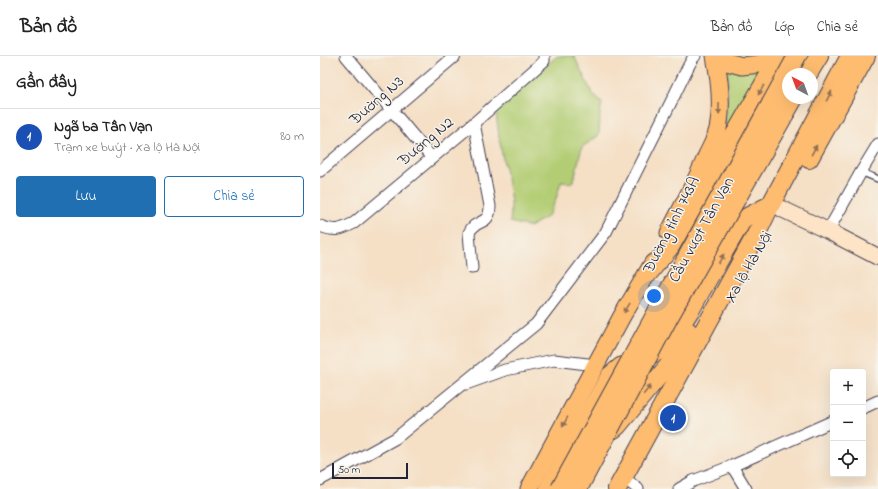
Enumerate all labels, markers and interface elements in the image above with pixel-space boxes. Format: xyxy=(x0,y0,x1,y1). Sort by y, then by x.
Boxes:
text: Bản đồ xyxy=(20,14,77,41)
text: Bản đồ xyxy=(711,17,753,38)
text: Lớp xyxy=(775,17,795,38)
text: Chia sẻ xyxy=(817,17,858,38)
north arrow xyxy=(782,68,818,104)
text: Gần đây xyxy=(16,70,77,95)
street label: Đường N3 xyxy=(344,70,410,132)
one-way arrow xyxy=(757,84,764,96)
one-way arrow xyxy=(826,90,832,102)
one-way arrow xyxy=(716,103,722,116)
street label: Đường N2 xyxy=(392,111,459,173)
text: Ngã ba Tân Vạn xyxy=(54,116,152,138)
text: 1 xyxy=(27,127,31,146)
text: 80 m xyxy=(280,127,304,146)
text: Trạm xe buýt · Xa lộ Hà Nội xyxy=(54,138,200,157)
one-way arrow xyxy=(811,144,817,156)
street label: Đường tỉnh 743A xyxy=(637,172,707,278)
street label: Cầu vượt Tân Vạn xyxy=(663,173,741,287)
button: Lưu xyxy=(16,176,156,217)
button: Chia sẻ xyxy=(164,176,304,217)
street label: Xa lộ Hà Nội xyxy=(719,227,779,307)
one-way arrow xyxy=(717,253,724,265)
your location xyxy=(644,286,664,306)
one-way arrow xyxy=(623,303,631,313)
map controls xyxy=(830,369,866,477)
button: + xyxy=(830,369,866,405)
one-way arrow xyxy=(643,385,652,396)
pin: 1 xyxy=(660,403,686,433)
button: − xyxy=(830,405,866,441)
one-way arrow xyxy=(562,417,568,428)
button: locate xyxy=(830,441,866,477)
scale bar xyxy=(332,461,408,480)
text: 50 m xyxy=(338,462,360,478)

